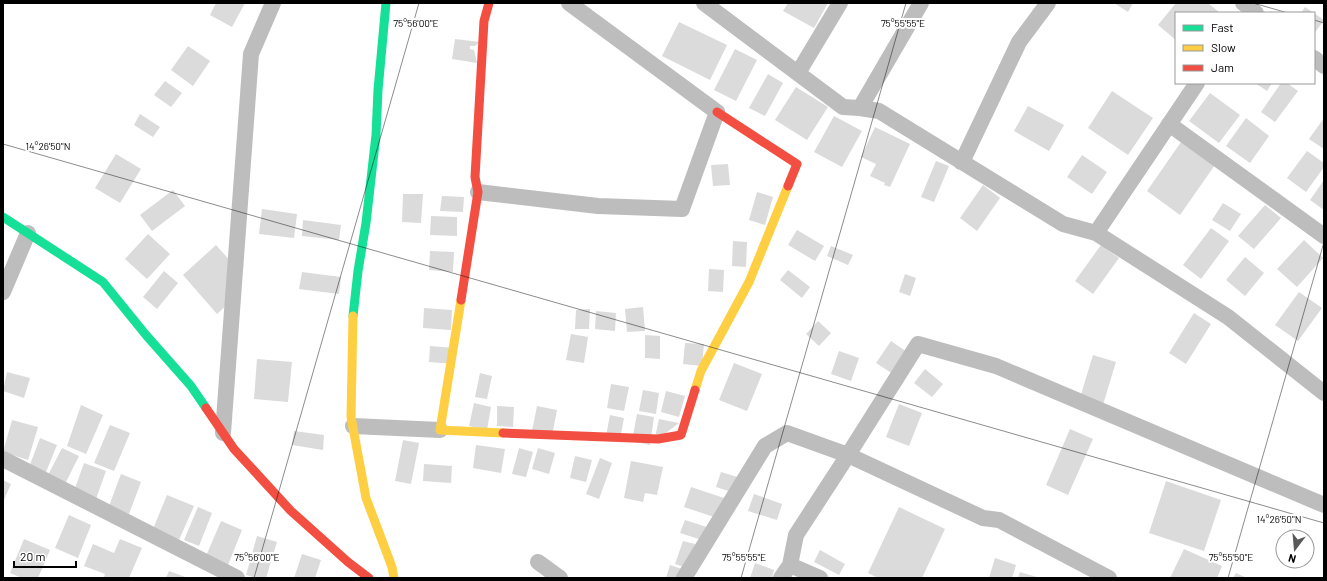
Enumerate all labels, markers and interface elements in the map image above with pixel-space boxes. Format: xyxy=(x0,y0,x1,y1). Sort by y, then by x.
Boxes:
legend xyxy=(1175,12,1315,84)
text: 75°56'00"E xyxy=(393,17,439,29)
text: 75°55'55"E xyxy=(881,17,925,29)
text: Fast xyxy=(1211,20,1234,34)
text: Slow xyxy=(1211,40,1236,54)
text: Jam xyxy=(1211,60,1234,74)
text: 14°26'50"N xyxy=(26,140,70,152)
text: 14°26'50"N xyxy=(1257,513,1301,525)
north arrow xyxy=(1275,529,1315,569)
scale bar xyxy=(14,543,76,569)
text: 20 m xyxy=(20,549,46,563)
text: 75°56'00"E xyxy=(234,551,280,563)
text: 75°55'55"E xyxy=(722,551,766,563)
text: 75°55'50"E xyxy=(1209,551,1253,563)
text: N xyxy=(1287,552,1297,566)

